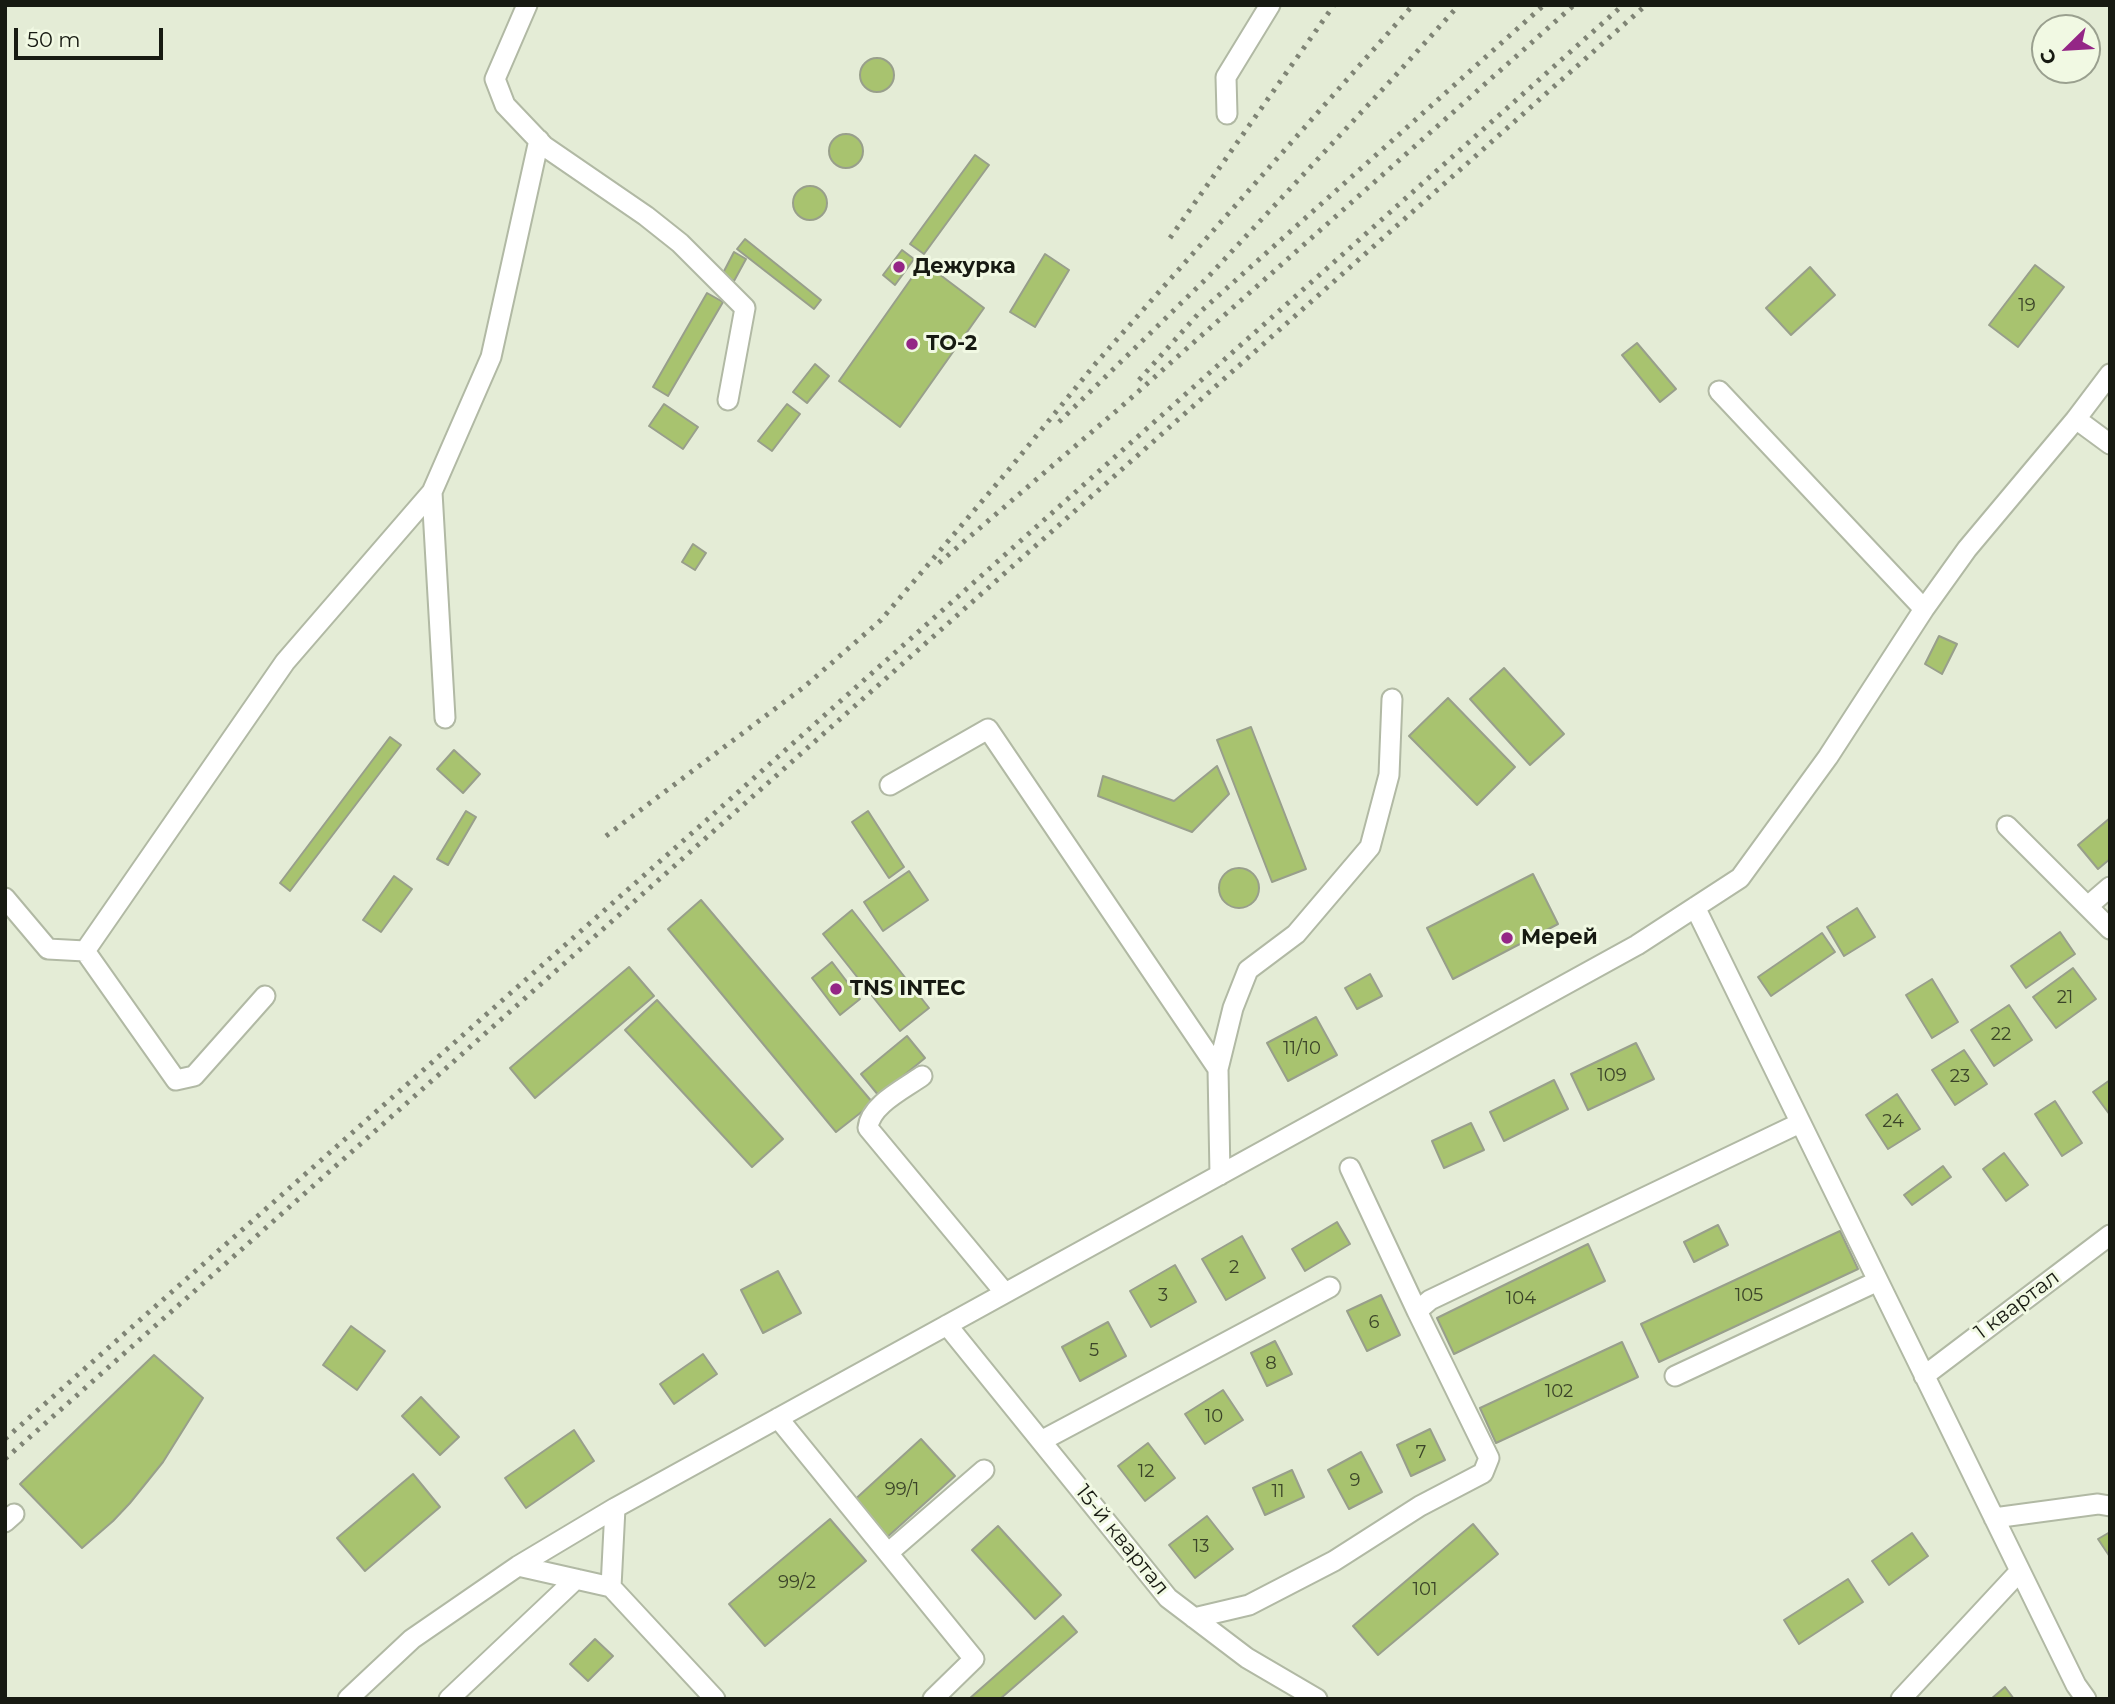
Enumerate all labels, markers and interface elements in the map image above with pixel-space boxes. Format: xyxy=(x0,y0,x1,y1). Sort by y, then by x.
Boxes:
scale bar xyxy=(18,14,166,58)
north arrow xyxy=(2031,14,2101,84)
text: 50 m xyxy=(27,27,81,52)
text: С xyxy=(2035,46,2062,68)
place label: Дежурка xyxy=(913,254,1016,280)
marker: Дежурка xyxy=(891,259,907,275)
house number: 19 xyxy=(2018,295,2036,317)
place label: ТО-2 xyxy=(926,331,977,357)
marker: ТО-2 xyxy=(904,336,920,352)
place label: Мерей xyxy=(1521,925,1598,951)
marker: Мерей xyxy=(1499,930,1515,946)
place label: TNS INTEC xyxy=(850,976,965,1002)
marker: TNS INTEC xyxy=(828,981,844,997)
house number: 21 xyxy=(2057,987,2073,1009)
house number: 22 xyxy=(1991,1024,2011,1046)
house number: 11/10 xyxy=(1283,1038,1321,1060)
house number: 109 xyxy=(1597,1065,1627,1087)
house number: 23 xyxy=(1950,1066,1970,1088)
house number: 24 xyxy=(1882,1111,1904,1133)
house number: 2 xyxy=(1229,1257,1239,1279)
street label: 1 квартал xyxy=(1970,1265,2064,1345)
house number: 3 xyxy=(1158,1285,1168,1307)
house number: 105 xyxy=(1735,1285,1763,1307)
house number: 104 xyxy=(1506,1288,1536,1310)
house number: 6 xyxy=(1369,1312,1379,1334)
house number: 5 xyxy=(1089,1340,1099,1362)
house number: 8 xyxy=(1265,1353,1277,1375)
house number: 102 xyxy=(1545,1381,1573,1403)
house number: 10 xyxy=(1205,1406,1223,1428)
house number: 7 xyxy=(1416,1442,1426,1464)
house number: 12 xyxy=(1138,1461,1154,1483)
house number: 9 xyxy=(1350,1470,1360,1492)
house number: 99/1 xyxy=(885,1479,919,1501)
street label: 15-й квартал xyxy=(1070,1480,1174,1600)
house number: 11 xyxy=(1272,1481,1284,1503)
house number: 13 xyxy=(1193,1536,1209,1558)
house number: 99/2 xyxy=(778,1572,816,1594)
house number: 101 xyxy=(1413,1579,1437,1601)

